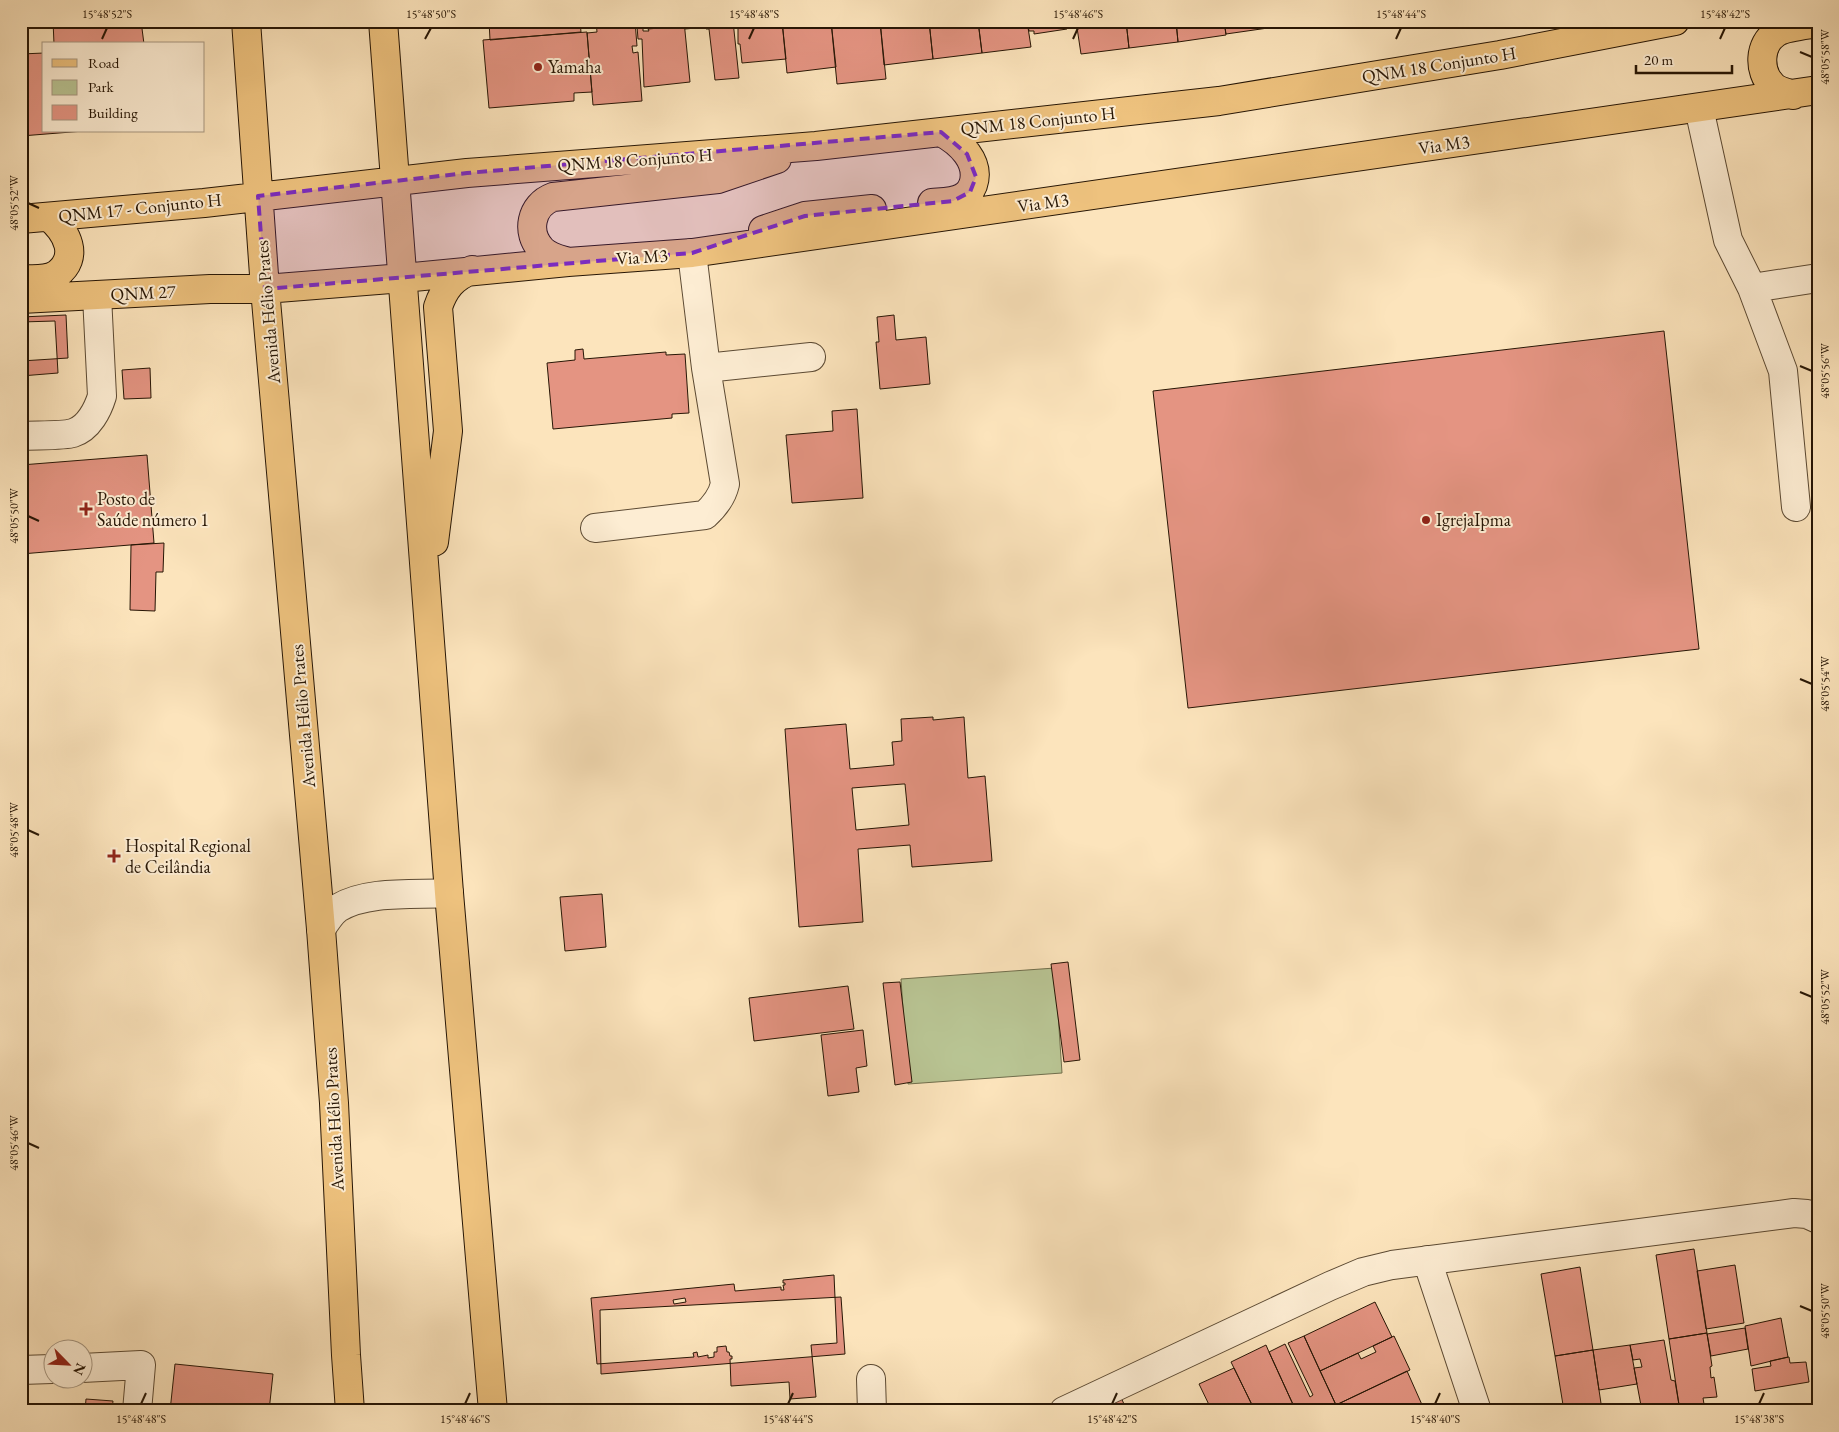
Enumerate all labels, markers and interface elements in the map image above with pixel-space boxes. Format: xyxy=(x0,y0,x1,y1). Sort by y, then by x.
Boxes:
text: 15°48'52"S xyxy=(82,6,132,22)
text: 15°48'50"S xyxy=(406,6,456,22)
text: 15°48'48"S xyxy=(729,6,779,22)
text: 15°48'46"S xyxy=(1053,6,1103,22)
text: 15°48'44"S xyxy=(1376,6,1426,22)
text: 15°48'42"S xyxy=(1700,6,1750,22)
text: 48°05'58"W xyxy=(1817,28,1833,85)
street label: QNM 18 Conjunto H xyxy=(1360,41,1518,88)
legend xyxy=(42,42,205,132)
scale bar xyxy=(1636,42,1733,74)
text: 20 m xyxy=(1644,50,1673,69)
text: Road xyxy=(88,53,120,72)
place label: Yamaha xyxy=(548,55,602,78)
marker: Yamaha xyxy=(532,61,544,73)
text: Park xyxy=(88,77,115,96)
street label: QNM 18 Conjunto H xyxy=(959,101,1117,140)
text: Building xyxy=(88,103,138,122)
street label: Via M3 xyxy=(1417,130,1471,159)
street label: QNM 18 Conjunto H xyxy=(557,143,713,176)
text: 48°05'52"W xyxy=(6,174,22,231)
street label: QNM 17 - Conjunto H xyxy=(57,187,223,228)
street label: Via M3 xyxy=(1016,188,1070,217)
street label: Avenida Hélio Prates xyxy=(250,239,285,386)
street label: Via M3 xyxy=(615,243,669,270)
street label: QNM 27 xyxy=(110,279,176,306)
text: 48°05'56"W xyxy=(1817,342,1833,399)
text: 48°05'50"W xyxy=(6,487,22,544)
place label: Posto de Saúde número 1 xyxy=(97,487,209,531)
marker: Posto de Saúde número 1 xyxy=(79,502,93,516)
place label: IgrejaIpma xyxy=(1436,508,1512,531)
marker: IgrejaIpma xyxy=(1420,514,1432,526)
street label: Avenida Hélio Prates xyxy=(285,643,320,790)
text: 48°05'54"W xyxy=(1817,655,1833,712)
text: 48°05'48"W xyxy=(6,801,22,858)
place label: Hospital Regional de Ceilândia xyxy=(125,834,251,878)
marker: Hospital Regional de Ceilândia xyxy=(107,849,121,863)
text: 48°05'52"W xyxy=(1817,968,1833,1025)
street label: Avenida Hélio Prates xyxy=(318,1046,349,1192)
text: 48°05'46"W xyxy=(6,1114,22,1171)
text: 48°05'50"W xyxy=(1817,1282,1833,1339)
north arrow xyxy=(42,1340,92,1390)
text: N xyxy=(69,1360,90,1379)
text: 15°48'48"S xyxy=(116,1411,166,1427)
text: 15°48'46"S xyxy=(440,1411,490,1427)
text: 15°48'44"S xyxy=(763,1411,813,1427)
text: 15°48'42"S xyxy=(1087,1411,1137,1427)
text: 15°48'40"S xyxy=(1410,1411,1460,1427)
text: 15°48'38"S xyxy=(1734,1411,1784,1427)

